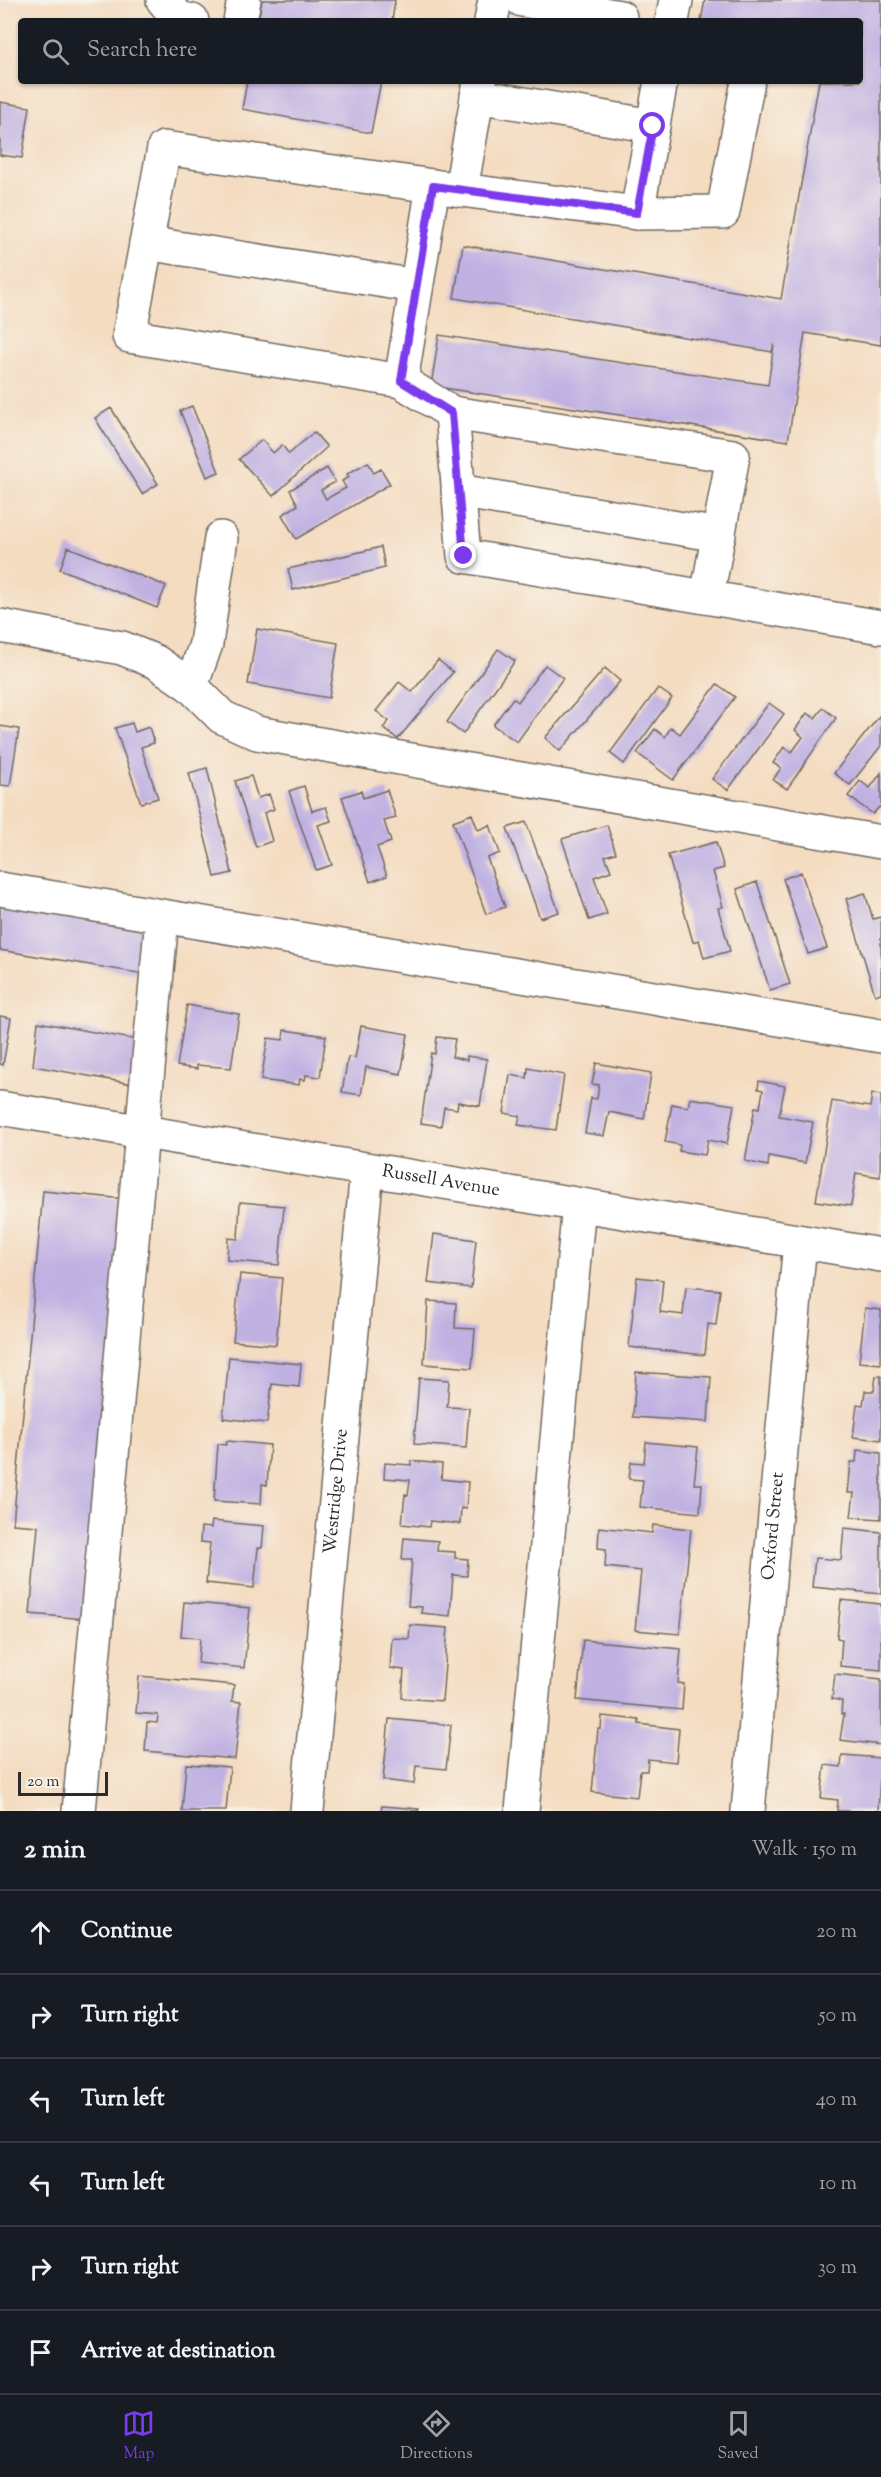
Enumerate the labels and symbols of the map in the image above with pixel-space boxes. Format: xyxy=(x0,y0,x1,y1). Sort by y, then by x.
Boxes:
route start xyxy=(639,112,665,138)
route end xyxy=(450,542,476,568)
street label: Russell Avenue xyxy=(380,1159,502,1204)
street label: Westridge Drive xyxy=(318,1427,356,1555)
street label: Oxford Street xyxy=(756,1471,792,1581)
scale bar xyxy=(18,1769,108,1796)

